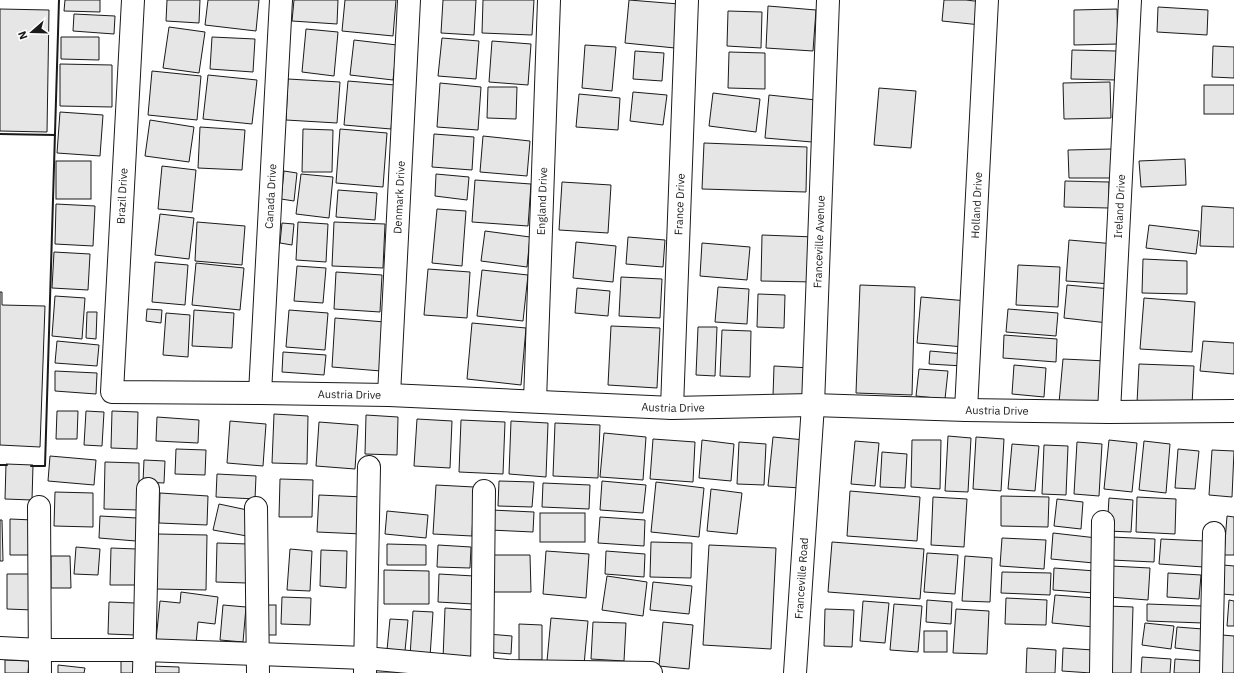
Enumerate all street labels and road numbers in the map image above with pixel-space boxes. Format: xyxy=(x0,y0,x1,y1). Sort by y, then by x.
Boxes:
street label: Denmark Drive xyxy=(390,160,408,234)
street label: Canada Drive xyxy=(262,163,279,229)
street label: England Drive xyxy=(534,167,550,235)
street label: Brazil Drive xyxy=(114,168,130,224)
street label: Holland Drive xyxy=(968,172,985,239)
street label: France Drive xyxy=(671,173,688,235)
street label: Ireland Drive xyxy=(1111,174,1128,239)
street label: Franceville Avenue xyxy=(810,195,828,288)
street label: Austria Drive xyxy=(318,387,381,402)
street label: Austria Drive xyxy=(641,400,705,415)
street label: Austria Drive xyxy=(965,403,1029,418)
street label: Franceville Road xyxy=(792,537,811,619)

